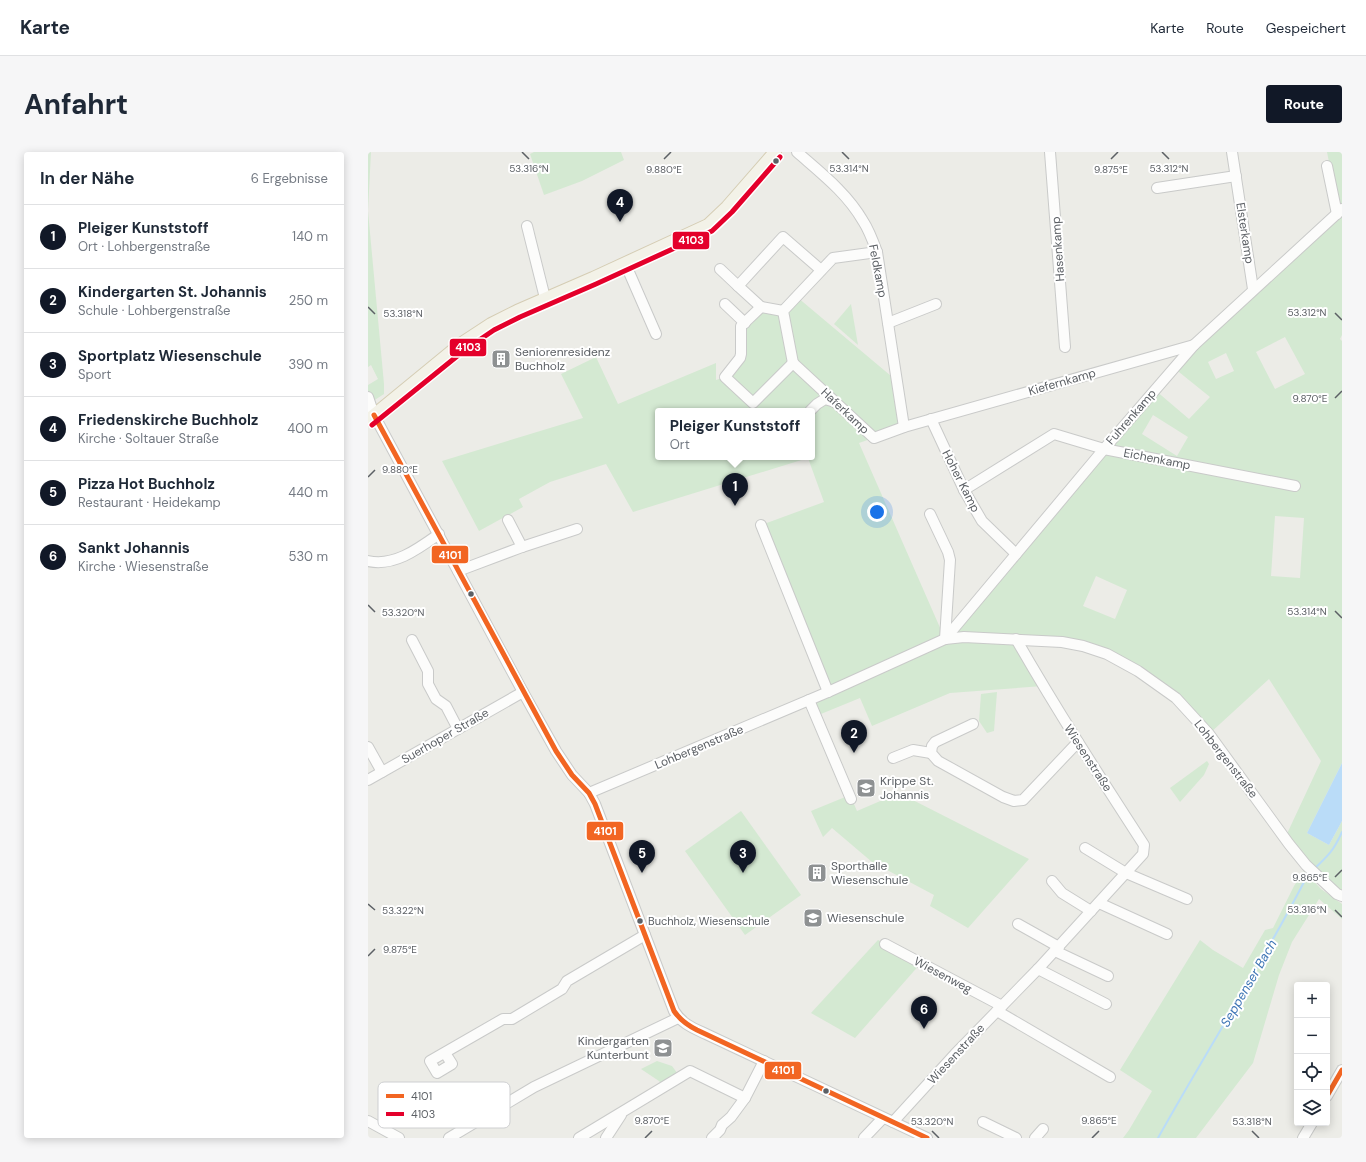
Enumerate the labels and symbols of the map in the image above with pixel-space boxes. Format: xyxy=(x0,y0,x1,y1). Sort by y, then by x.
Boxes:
unlabelled marker xyxy=(771,156,781,166)
text: 53.316°N xyxy=(509,162,549,175)
text: 53.314°N xyxy=(829,162,869,175)
text: 53.312°N xyxy=(1150,162,1189,175)
text: 9.880°E xyxy=(646,163,682,176)
text: 9.875°E xyxy=(1094,163,1128,176)
pin: 4 xyxy=(607,189,633,222)
street label: Elsterkamp xyxy=(1232,201,1258,265)
street label: Hasenkamp xyxy=(1048,216,1068,282)
line badge: 4103 xyxy=(672,231,710,250)
text: 4103 xyxy=(678,233,704,247)
street label: Feldkamp xyxy=(865,243,891,299)
text: 53.312°N xyxy=(1288,306,1327,319)
text: 53.318°N xyxy=(383,307,423,320)
line badge: 4103 xyxy=(449,338,487,357)
text: 4103 xyxy=(455,340,481,354)
place label: Seniorenresidenz Buchholz xyxy=(515,344,610,374)
building icon: Seniorenresidenz Buchholz xyxy=(490,348,512,370)
street label: Kiefernkamp xyxy=(1026,365,1098,399)
street label: Haferkamp xyxy=(817,385,873,437)
street label: Fuhrenkamp xyxy=(1102,386,1160,448)
text: 9.870°E xyxy=(1293,392,1328,405)
street label: Eichenkamp xyxy=(1122,445,1192,473)
street label: Hoher Kamp xyxy=(938,447,984,515)
text: 9.880°E xyxy=(382,463,418,476)
pin: 1 xyxy=(722,473,748,506)
your location xyxy=(867,502,887,522)
line badge: 4101 xyxy=(431,545,469,564)
text: 4101 xyxy=(439,548,461,562)
unlabelled marker xyxy=(466,589,476,599)
text: 53.314°N xyxy=(1287,605,1327,618)
text: 53.320°N xyxy=(382,606,424,619)
street label: Suerhoper Straße xyxy=(398,704,492,767)
street label: Lohbergenstraße xyxy=(1190,717,1262,801)
pin: 2 xyxy=(841,720,867,753)
street label: Lohbergenstraße xyxy=(652,721,746,773)
street label: Wiesenstraße xyxy=(1060,721,1116,795)
place label: Krippe St. Johannis xyxy=(880,773,933,803)
school or university icon: Krippe St. Johannis xyxy=(855,777,877,799)
line badge: 4101 xyxy=(586,821,624,841)
text: 4101 xyxy=(594,824,616,838)
pin: 5 xyxy=(629,840,655,873)
pin: 3 xyxy=(730,840,756,873)
place label: Sporthalle Wiesenschule xyxy=(831,858,908,888)
building icon: Sporthalle Wiesenschule xyxy=(806,862,828,884)
text: 9.865°E xyxy=(1292,871,1328,884)
text: 53.316°N xyxy=(1287,903,1327,916)
text: 53.322°N xyxy=(382,904,424,917)
school or university icon: Wiesenschule xyxy=(802,907,824,929)
place label: Wiesenschule xyxy=(827,910,904,926)
place label: Buchholz, Wiesenschule xyxy=(648,914,770,928)
marker: Buchholz, Wiesenschule xyxy=(635,916,645,926)
water label: Seppenser Bach xyxy=(1217,936,1280,1030)
text: 9.875°E xyxy=(383,943,417,956)
street label: Wiesenweg xyxy=(911,953,975,997)
pin: 6 xyxy=(911,996,937,1029)
street label: Wiesenstraße xyxy=(924,1020,988,1088)
place label: Kindergarten Kunterbunt xyxy=(578,1033,649,1063)
school or university icon: Kindergarten Kunterbunt xyxy=(652,1037,674,1059)
line badge: 4101 xyxy=(764,1061,802,1080)
text: 4101 xyxy=(772,1063,794,1077)
legend xyxy=(378,1082,510,1128)
unlabelled marker xyxy=(821,1086,831,1096)
text: 4101 xyxy=(411,1089,432,1103)
text: 4103 xyxy=(411,1107,435,1121)
text: 9.870°E xyxy=(635,1114,670,1127)
text: 9.865°E xyxy=(1081,1114,1117,1127)
text: 53.320°N xyxy=(911,1115,953,1128)
text: 53.318°N xyxy=(1232,1115,1272,1128)

